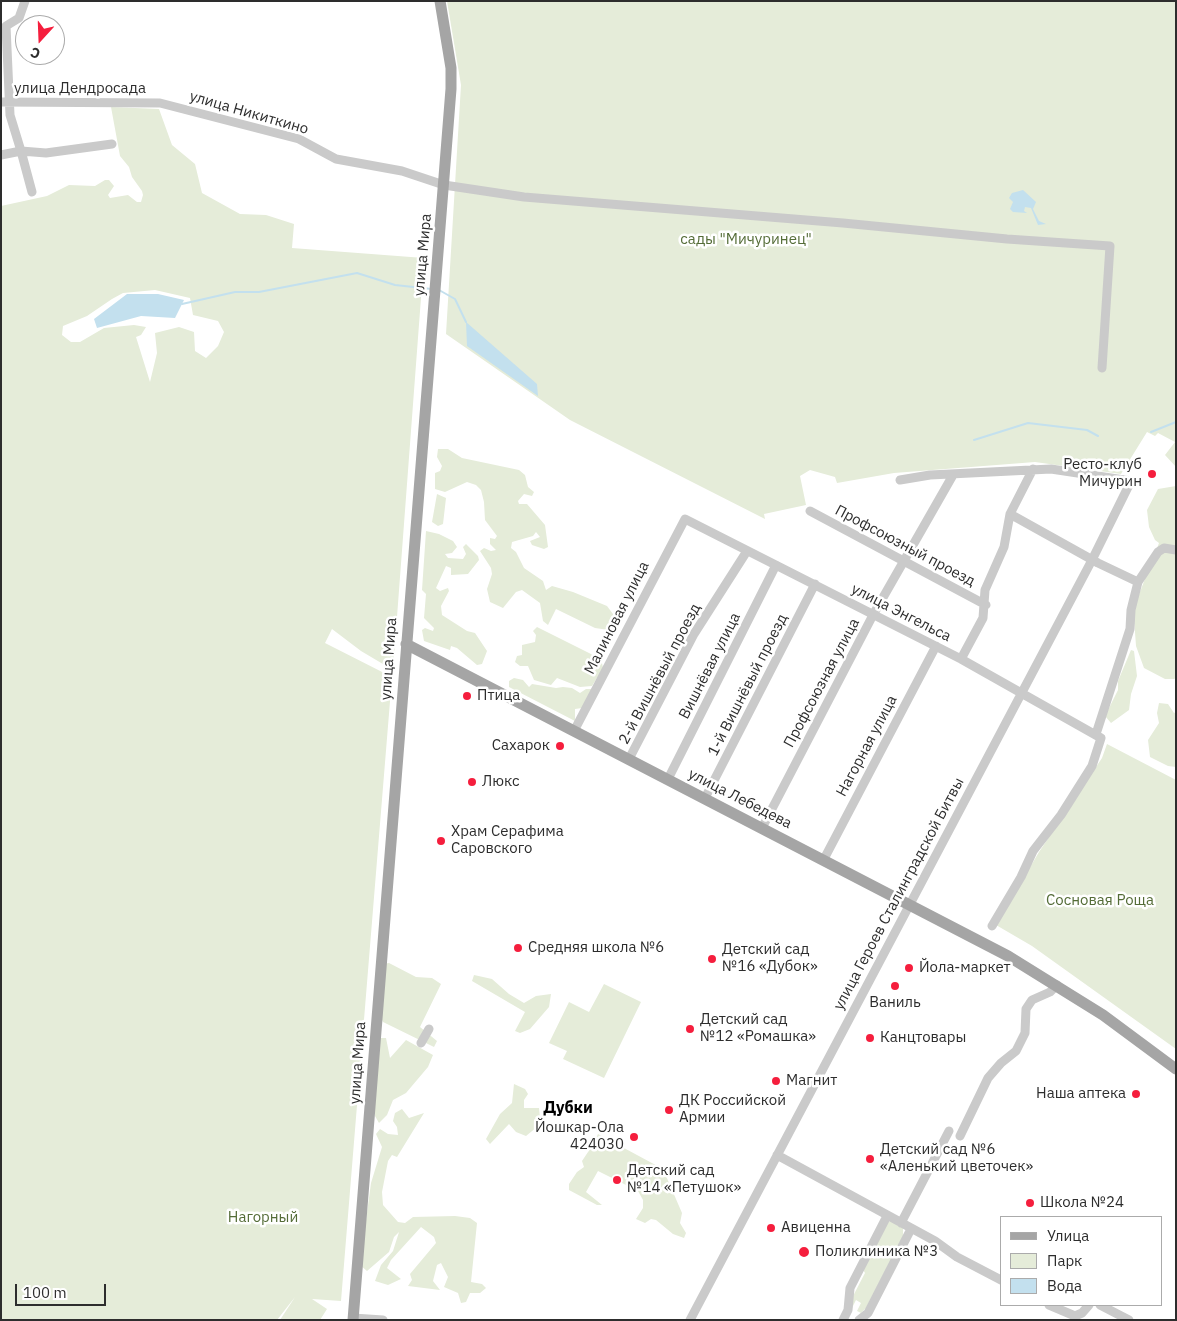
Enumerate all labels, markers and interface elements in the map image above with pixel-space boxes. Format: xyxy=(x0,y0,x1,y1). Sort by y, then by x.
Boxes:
north arrow xyxy=(15,15,65,65)
text: С xyxy=(28,43,43,63)
street label: улица Дендросада xyxy=(14,80,146,98)
street label: улица Никиткино xyxy=(187,87,311,139)
street label: улица Мира xyxy=(410,213,436,297)
park label: сады "Мичуринец" xyxy=(680,231,812,249)
place label: Ресто-клуб Мичурин xyxy=(1063,456,1142,491)
marker: Ресто-клуб Мичурин xyxy=(1146,468,1158,480)
street label: Профсоюзный проезд xyxy=(832,501,978,591)
street label: Малиновая улица xyxy=(581,559,653,677)
street label: улица Энгельса xyxy=(848,580,954,646)
street label: 2-й Вишнёвый проезд xyxy=(615,600,705,748)
street label: Вишнёвая улица xyxy=(675,610,745,722)
street label: 1-й Вишнёвый проезд xyxy=(704,611,792,759)
street label: Профсоюзная улица xyxy=(780,615,864,751)
street label: улица Мира xyxy=(377,617,401,701)
place label: Птица xyxy=(477,687,520,705)
marker: Птица xyxy=(461,690,473,702)
street label: Нагорная улица xyxy=(833,692,901,800)
place label: Сахарок xyxy=(492,737,550,755)
marker: Сахарок xyxy=(554,740,566,752)
street label: улица Лебедева xyxy=(685,765,795,833)
place label: Люкс xyxy=(482,773,520,791)
street label: улица Героев Сталинградской Битвы xyxy=(830,775,968,1013)
marker: Люкс xyxy=(466,776,478,788)
place label: Храм Серафима Саровского xyxy=(451,823,564,858)
marker: Храм Серафима Саровского xyxy=(435,835,447,847)
park label: Сосновая Роща xyxy=(1046,892,1154,910)
place label: Средняя школа №6 xyxy=(528,939,664,957)
place label: Детский сад №16 «Дубок» xyxy=(722,941,818,976)
marker: Средняя школа №6 xyxy=(512,942,524,954)
marker: Детский сад №16 «Дубок» xyxy=(706,953,718,965)
place label: Йола-маркет xyxy=(919,959,1011,977)
marker: Йола-маркет xyxy=(903,962,915,974)
marker: Ваниль xyxy=(889,980,901,992)
place label: Ваниль xyxy=(869,994,921,1012)
place label: Детский сад №12 «Ромашка» xyxy=(700,1011,816,1046)
street label: улица Мира xyxy=(346,1021,370,1105)
marker: Детский сад №12 «Ромашка» xyxy=(684,1023,696,1035)
place label: Канцтовары xyxy=(880,1029,966,1047)
marker: Канцтовары xyxy=(864,1032,876,1044)
place label: Магнит xyxy=(786,1072,837,1090)
marker: Магнит xyxy=(770,1075,782,1087)
place label: Наша аптека xyxy=(1036,1085,1126,1103)
marker: Наша аптека xyxy=(1130,1088,1142,1100)
place label: ДК Российской Армии xyxy=(679,1092,786,1127)
district label: Дубки xyxy=(543,1098,593,1118)
marker: ДК Российской Армии xyxy=(663,1104,675,1116)
place label: Йошкар-Ола 424030 xyxy=(535,1119,624,1154)
marker: Йошкар-Ола 424030 xyxy=(628,1131,640,1143)
place label: Детский сад №6 «Аленький цветочек» xyxy=(880,1141,1033,1176)
marker: Детский сад №6 «Аленький цветочек» xyxy=(864,1153,876,1165)
place label: Детский сад №14 «Петушок» xyxy=(627,1162,741,1197)
marker: Детский сад №14 «Петушок» xyxy=(611,1174,623,1186)
place label: Школа №24 xyxy=(1040,1194,1124,1212)
marker: Школа №24 xyxy=(1024,1197,1036,1209)
park label: Нагорный xyxy=(228,1209,298,1227)
legend xyxy=(1000,1216,1162,1306)
place label: Авиценна xyxy=(781,1219,851,1237)
marker: Авиценна xyxy=(765,1222,777,1234)
text: Улица xyxy=(1047,1226,1089,1245)
place label: Поликлиника №3 xyxy=(815,1243,938,1261)
marker: Поликлиника №3 xyxy=(797,1245,811,1259)
text: Парк xyxy=(1047,1251,1082,1270)
scale bar xyxy=(18,1274,109,1306)
text: Вода xyxy=(1047,1276,1082,1295)
text: 100 m xyxy=(23,1283,67,1302)

